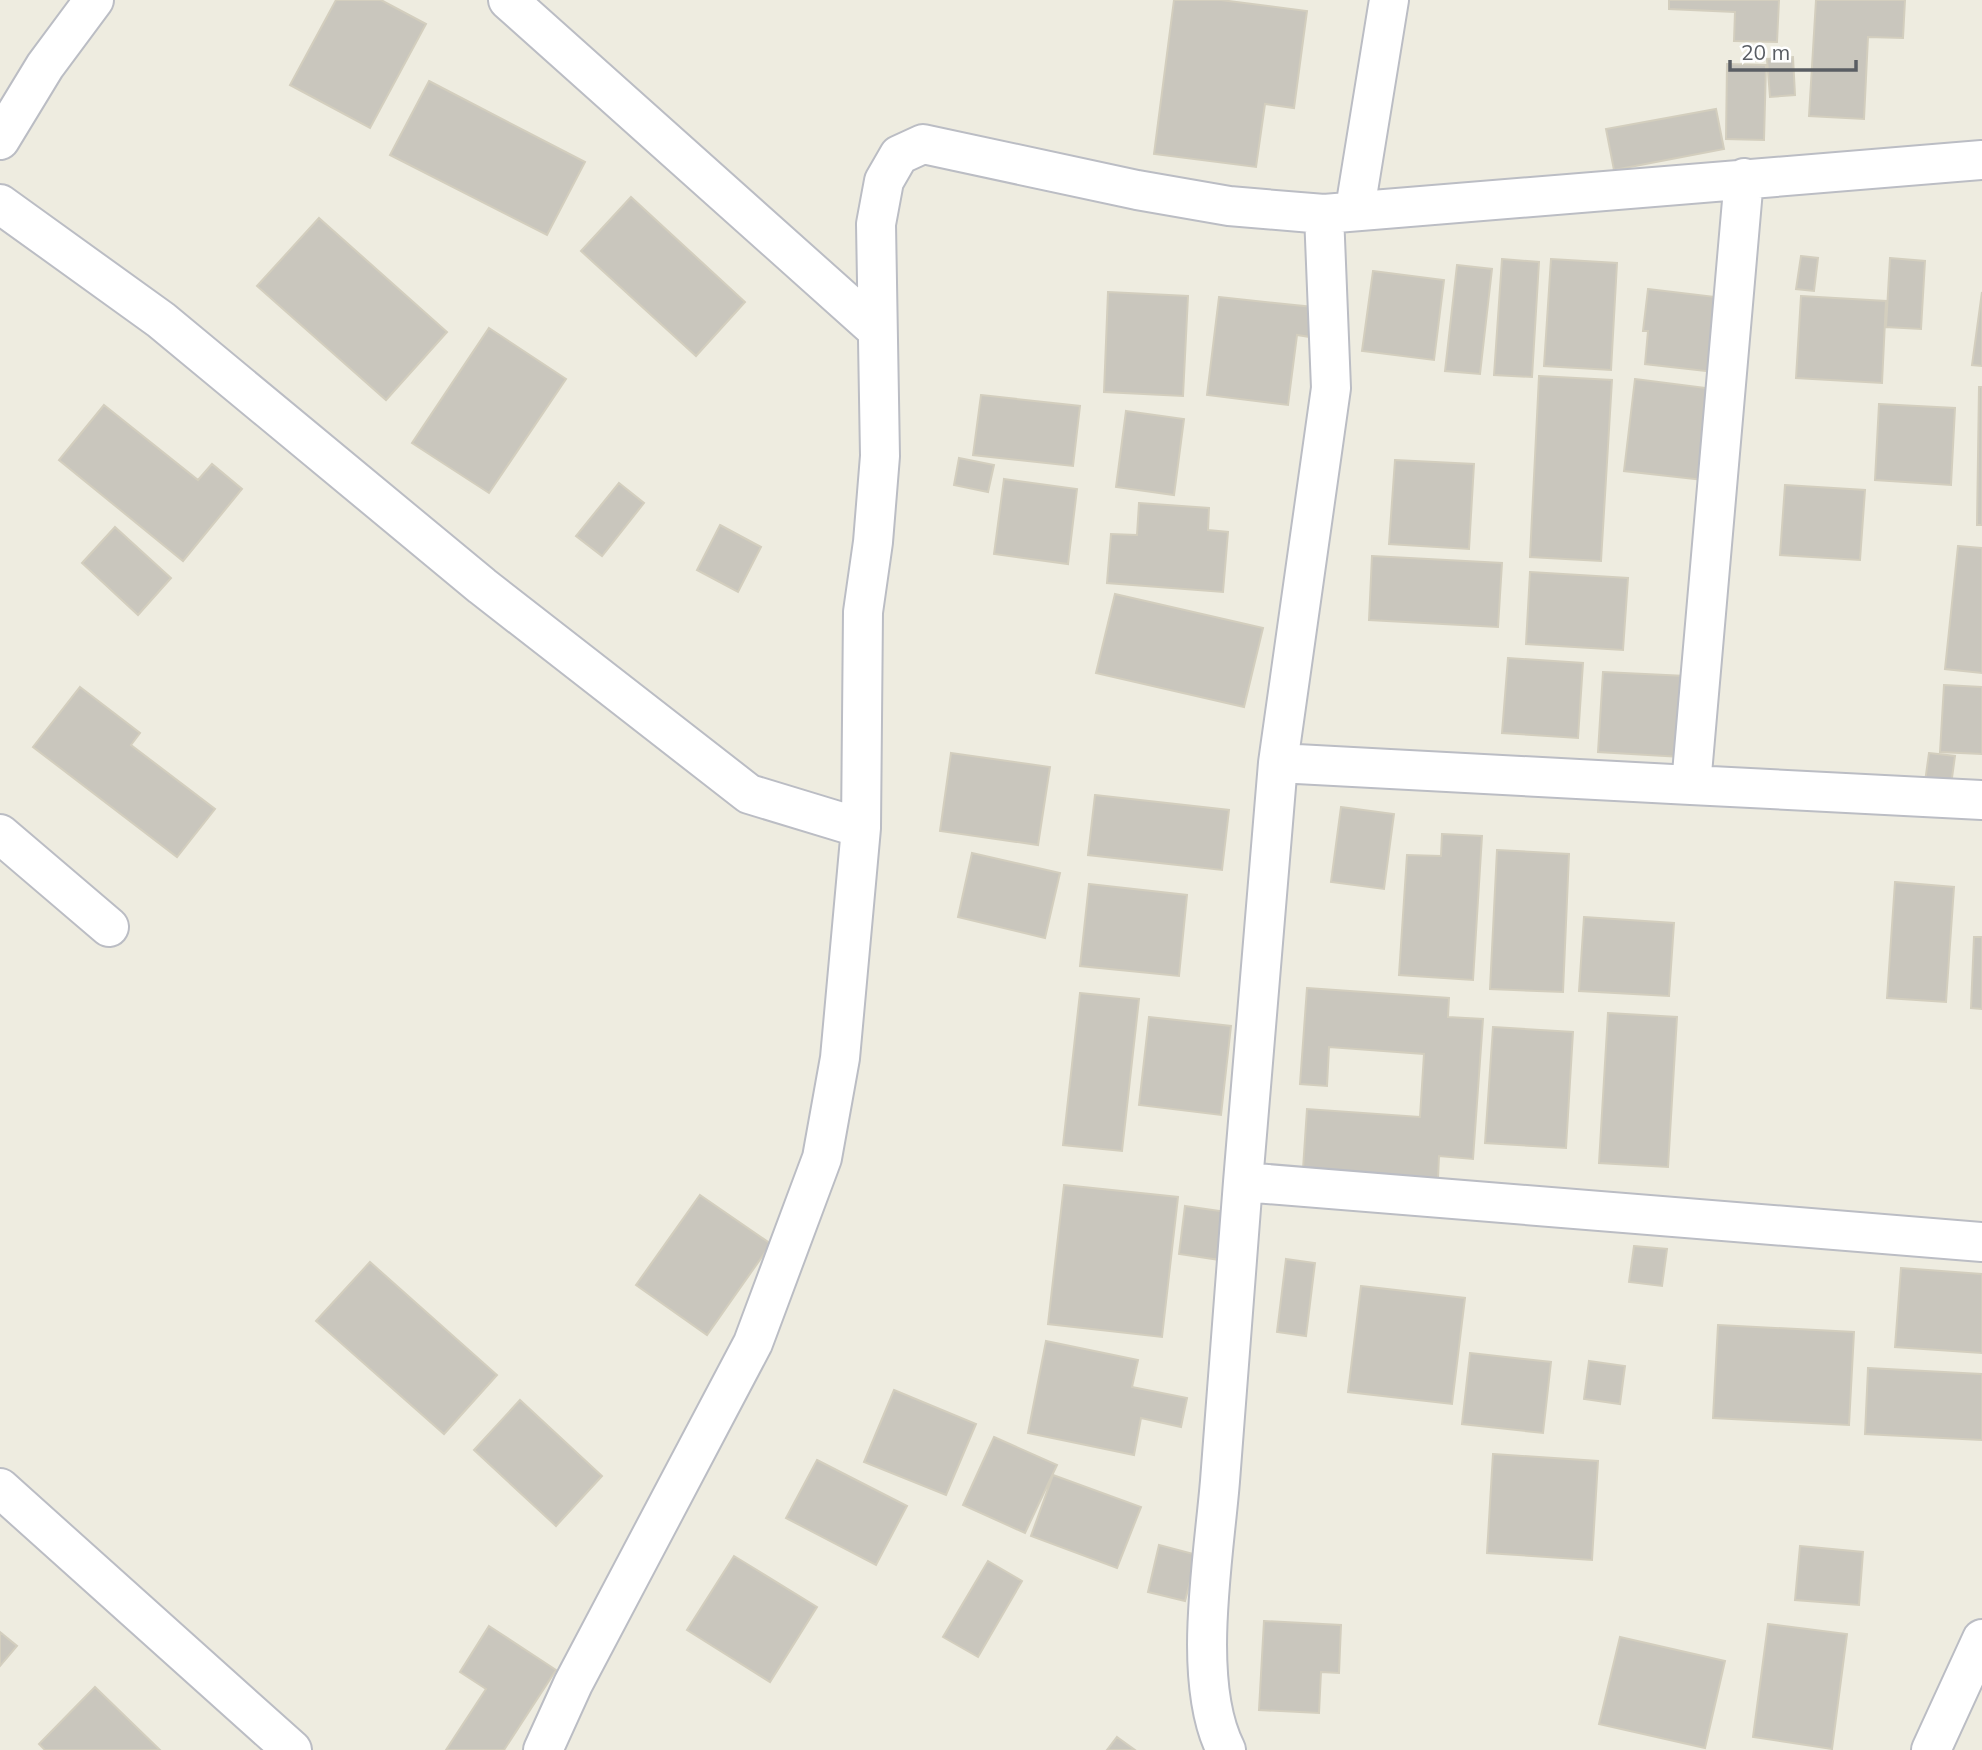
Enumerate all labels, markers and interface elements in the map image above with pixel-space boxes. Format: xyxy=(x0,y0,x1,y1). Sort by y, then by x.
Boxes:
scale bar xyxy=(1730,28,1856,72)
text: 20 m xyxy=(1741,39,1790,65)

